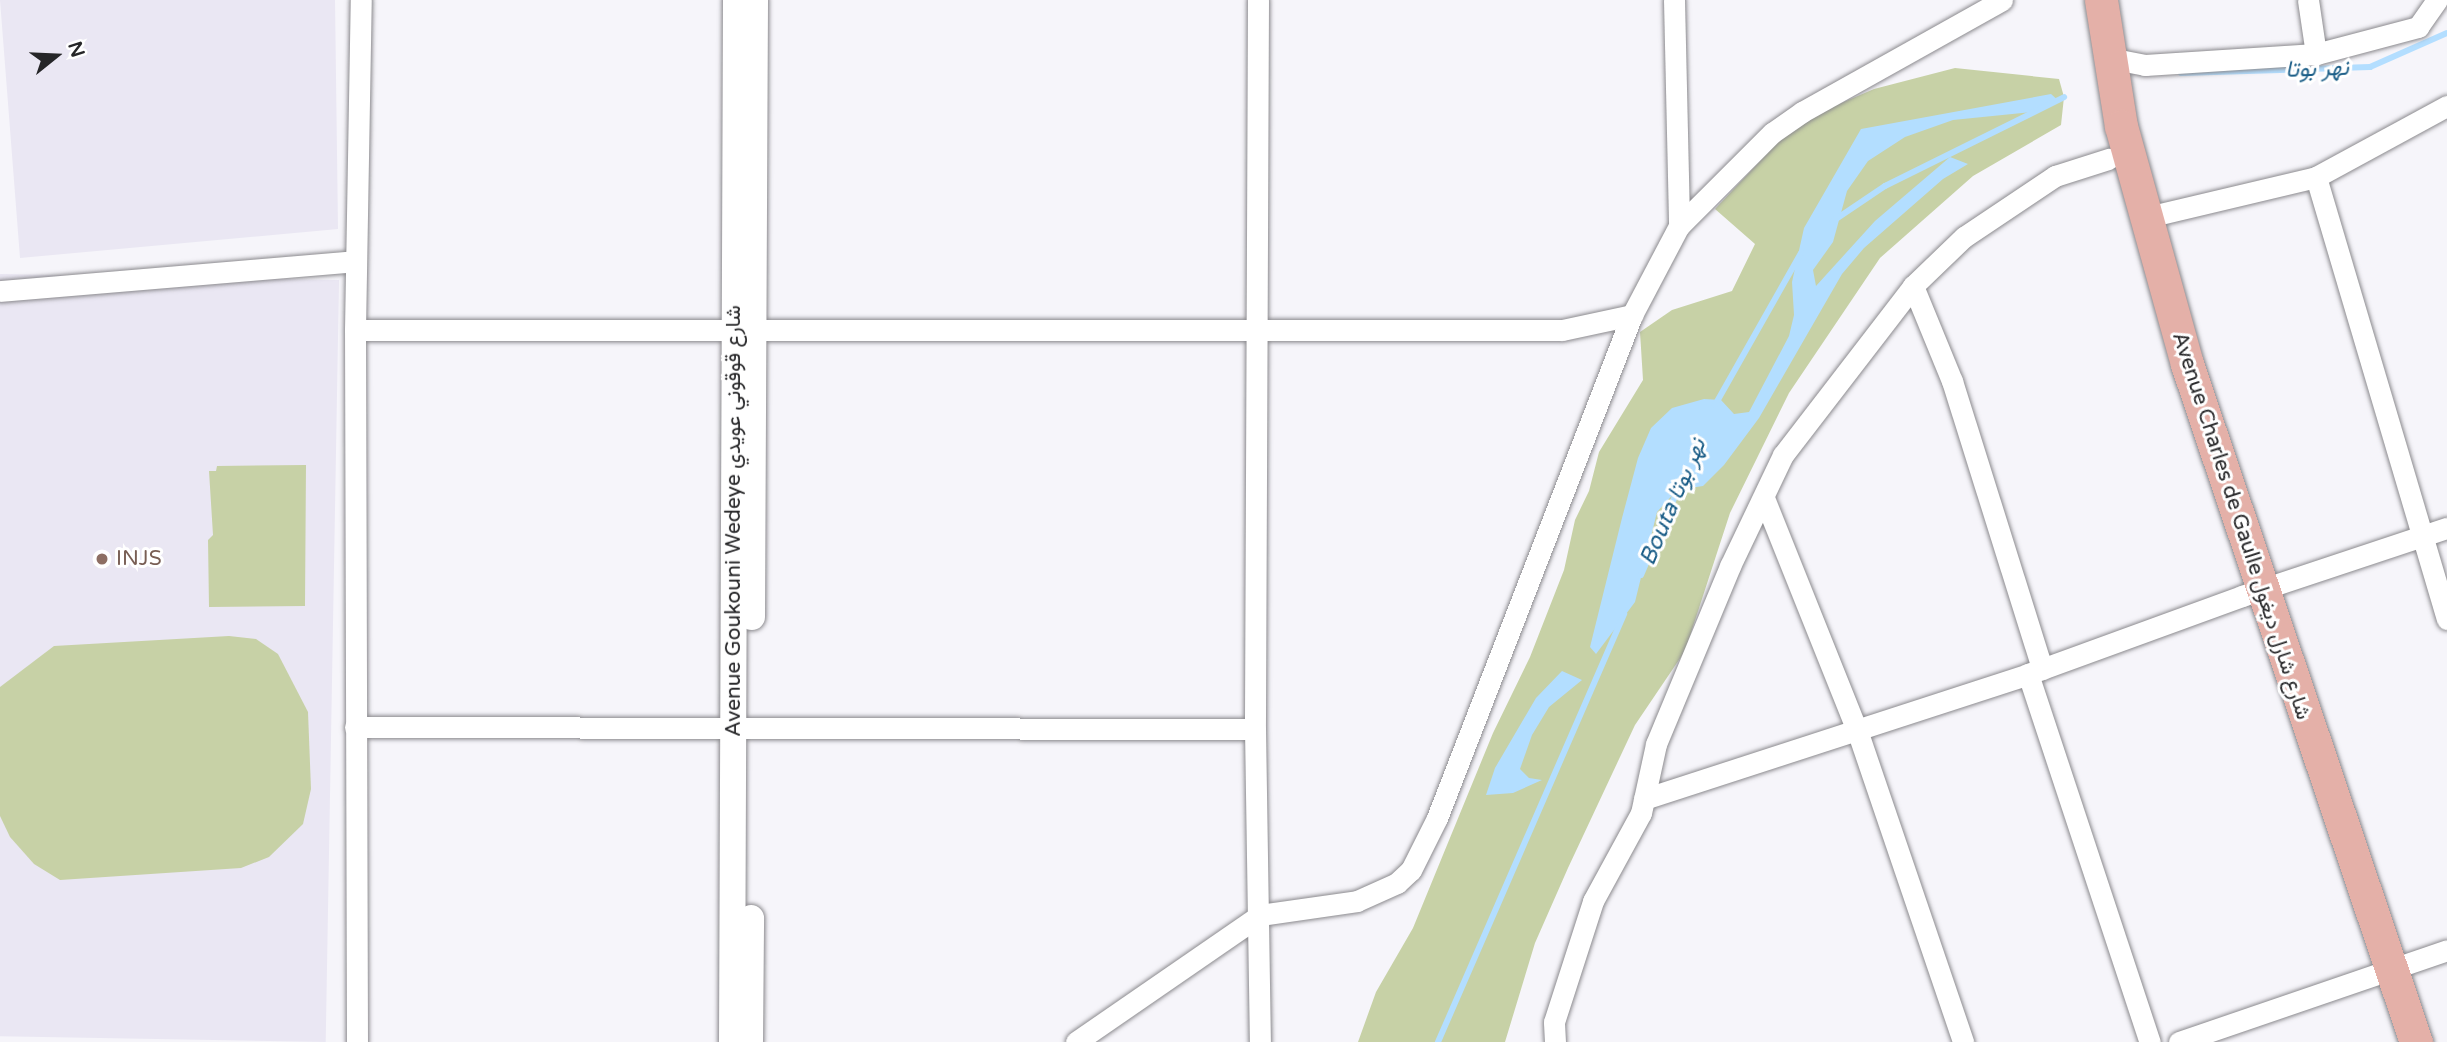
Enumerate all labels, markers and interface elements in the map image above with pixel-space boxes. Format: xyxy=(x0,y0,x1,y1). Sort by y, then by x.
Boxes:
north arrow xyxy=(21,21,91,91)
text: N xyxy=(63,39,89,60)
water label: نهر بوتا xyxy=(2285,54,2349,84)
street label: Avenue Goukouni Wedeye شارع قوقوني عويدي xyxy=(721,305,747,737)
street label: Avenue Charles de Gaulle شارع شارل ديغول xyxy=(2166,329,2316,723)
water label: Bouta نهر بوتا xyxy=(1634,434,1712,570)
place label: INJS xyxy=(116,546,162,572)
marker: INJS xyxy=(94,551,110,567)

